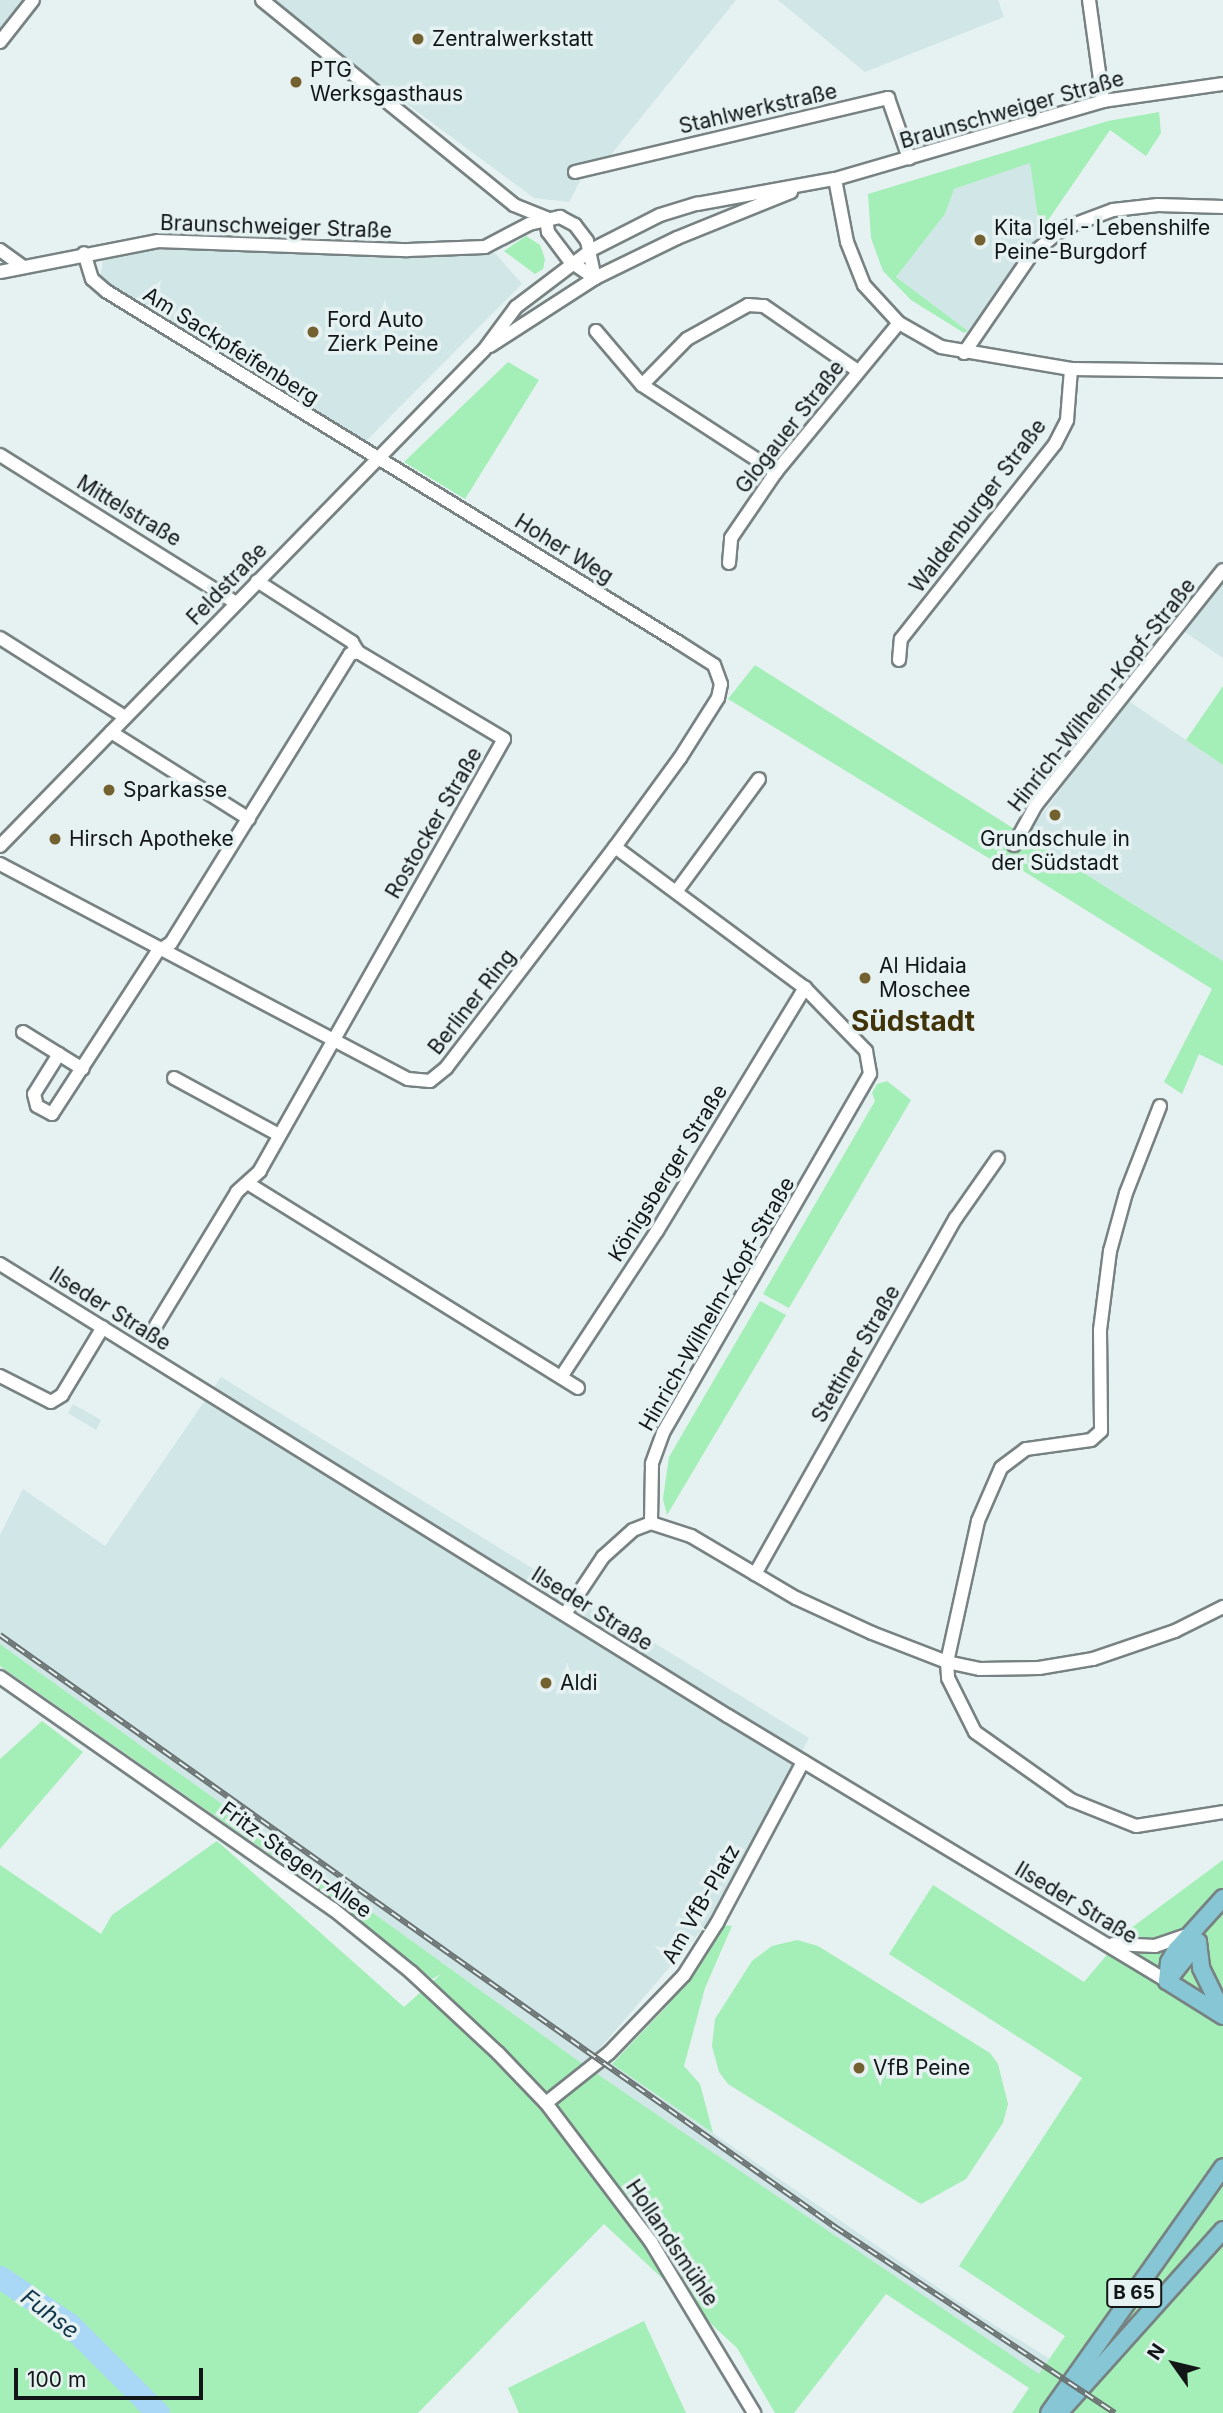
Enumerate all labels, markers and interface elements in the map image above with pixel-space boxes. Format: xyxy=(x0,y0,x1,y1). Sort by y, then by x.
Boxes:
place label: Zentralwerkstatt xyxy=(432,26,593,52)
marker: Zentralwerkstatt xyxy=(410,31,426,47)
place label: PTG Werksgasthaus xyxy=(310,57,463,107)
street label: Braunschweiger Straße xyxy=(897,66,1127,154)
marker: PTG Werksgasthaus xyxy=(288,74,304,90)
street label: Stahlwerkstraße xyxy=(677,79,839,139)
street label: Braunschweiger Straße xyxy=(160,210,392,244)
place label: Kita Igel - Lebenshilfe Peine-Burgdorf xyxy=(994,215,1210,265)
marker: Kita Igel - Lebenshilfe Peine-Burgdorf xyxy=(972,232,988,248)
street label: Am Sackpfeifenberg xyxy=(139,282,323,410)
place label: Ford Auto Zierk Peine xyxy=(327,307,438,357)
marker: Ford Auto Zierk Peine xyxy=(305,324,321,340)
street label: Glogauer Straße xyxy=(730,356,850,498)
street label: Waldenburger Straße xyxy=(904,414,1052,598)
street label: Mittelstraße xyxy=(72,470,186,552)
street label: Hoher Weg xyxy=(510,509,618,589)
street label: Feldstraße xyxy=(182,538,272,630)
street label: Hinrich-Wilhelm-Kopf-Straße xyxy=(1003,573,1201,817)
street label: Rostocker Straße xyxy=(380,743,488,903)
place label: Sparkasse xyxy=(123,777,227,803)
marker: Sparkasse xyxy=(101,782,117,798)
marker: Grundschule in der Südstadt xyxy=(1047,807,1063,823)
place label: Hirsch Apotheke xyxy=(69,826,234,852)
place label: Grundschule in der Südstadt xyxy=(980,826,1130,876)
marker: Hirsch Apotheke xyxy=(47,831,63,847)
street label: Berliner Ring xyxy=(423,944,521,1060)
place label: Al Hidaia Moschee xyxy=(879,953,971,1003)
marker: Al Hidaia Moschee xyxy=(857,970,873,986)
district label: Südstadt xyxy=(851,1004,975,1038)
street label: Königsberger Straße xyxy=(603,1080,733,1266)
street label: Hinrich-Wilhelm-Kopf-Straße xyxy=(634,1173,800,1435)
street label: Ilseder Straße xyxy=(45,1262,175,1356)
street label: Stettiner Straße xyxy=(806,1281,906,1427)
street label: Ilseder Straße xyxy=(527,1562,657,1656)
place label: Aldi xyxy=(560,1670,598,1696)
marker: Aldi xyxy=(538,1675,554,1691)
street label: Fritz-Stegen-Allee xyxy=(215,1797,377,1923)
street label: Am VfB-Platz xyxy=(657,1840,745,1968)
street label: Ilseder Straße xyxy=(1010,1857,1142,1949)
place label: VfB Peine xyxy=(873,2055,970,2081)
marker: VfB Peine xyxy=(851,2060,867,2076)
street label: Hollandsmühle xyxy=(620,2175,724,2311)
road number: B 65 xyxy=(1106,2278,1162,2308)
water label: Fuhse xyxy=(16,2283,84,2345)
north arrow xyxy=(1139,2329,1209,2399)
text: N xyxy=(1143,2340,1170,2364)
scale bar xyxy=(18,2354,206,2398)
text: 100 m xyxy=(27,2367,86,2392)

